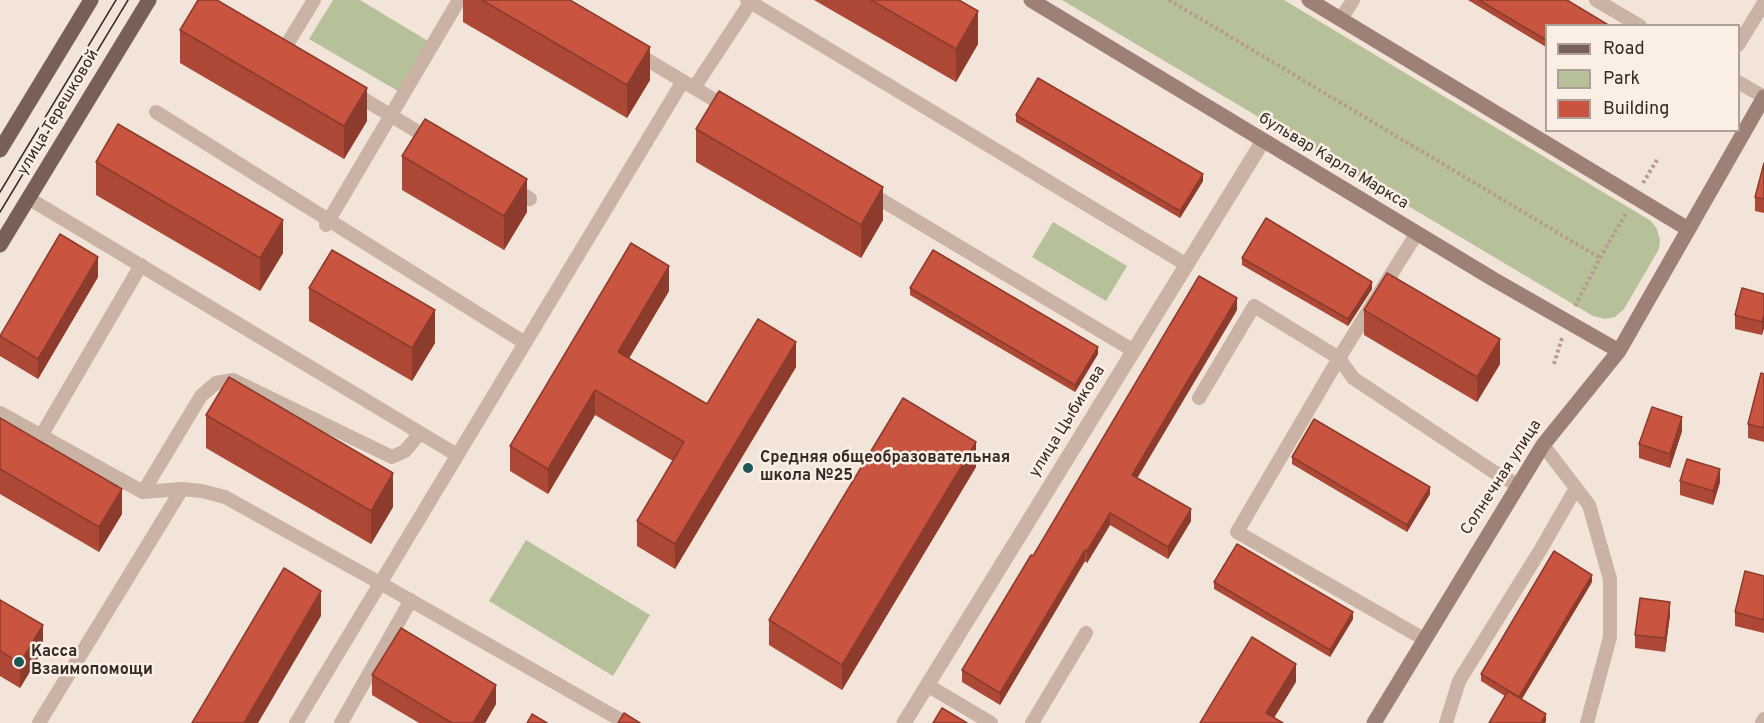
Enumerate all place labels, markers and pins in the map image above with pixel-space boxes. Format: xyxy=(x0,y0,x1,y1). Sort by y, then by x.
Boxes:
place label: Средняя общеобразовательная школа №25 xyxy=(760,449,1010,487)
marker: Средняя общеобразовательная школа №25 xyxy=(741,461,755,475)
place label: Касса Взаимопомощи xyxy=(31,643,153,681)
marker: Касса Взаимопомощи xyxy=(12,655,26,669)

